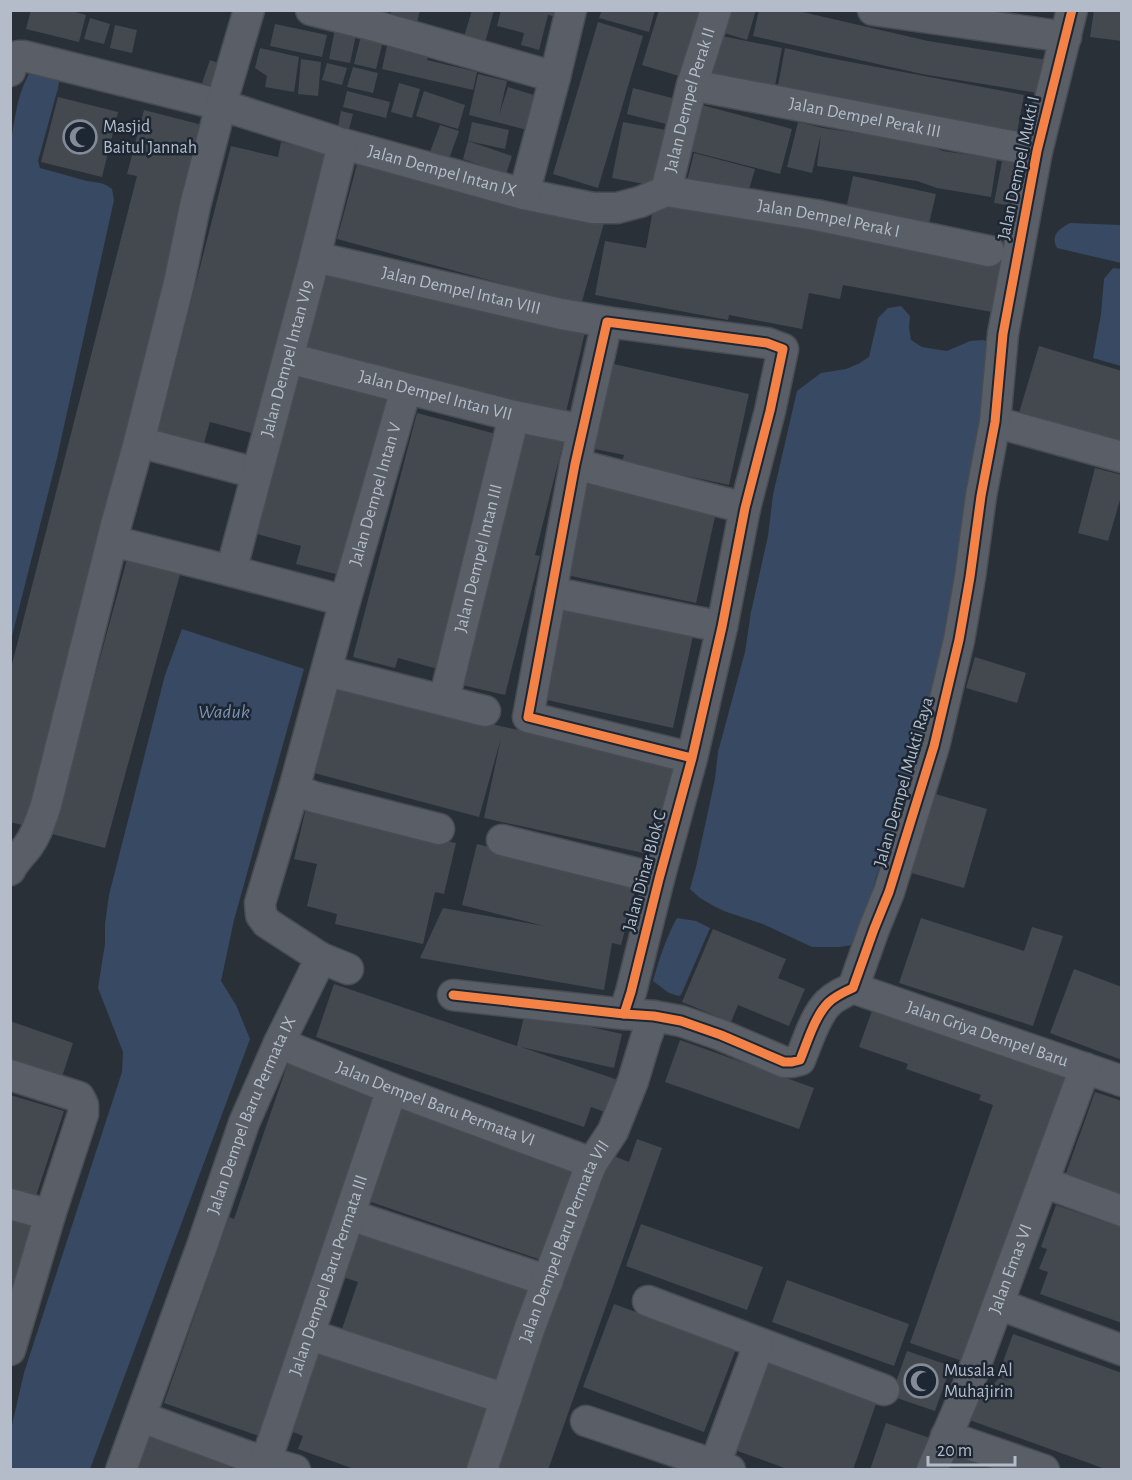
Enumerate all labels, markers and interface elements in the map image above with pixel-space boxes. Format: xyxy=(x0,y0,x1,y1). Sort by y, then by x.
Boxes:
street label: Jalan Dempel Perak II xyxy=(662,25,719,174)
street label: Jalan Dempel Mukti I xyxy=(995,94,1043,242)
street label: Jalan Dempel Perak III xyxy=(787,95,942,141)
place label: Masjid Baitul Jannah xyxy=(103,118,197,157)
mosque icon: Masjid Baitul Jannah xyxy=(62,119,98,155)
street label: Jalan Dempel Intan IX xyxy=(366,142,519,201)
street label: Jalan Dempel Perak I xyxy=(756,197,901,241)
street label: Jalan Dempel Intan VIII xyxy=(380,264,542,318)
street label: Jalan Dempel Intan VI9 xyxy=(258,278,317,439)
street label: Jalan Dempel Intan VII xyxy=(357,367,514,424)
street label: Jalan Dempel Intan V xyxy=(347,420,405,568)
street label: Jalan Dempel Intan III xyxy=(452,482,506,634)
street label: Jalan Dempel Mukti Raya xyxy=(871,695,937,869)
water label: Waduk xyxy=(198,702,250,722)
street label: Jalan Dinar Blok C xyxy=(620,809,670,933)
street label: Jalan Griya Dempel Baru xyxy=(904,998,1070,1071)
street label: Jalan Dempel Baru Permata IX xyxy=(204,1013,300,1217)
street label: Jalan Dempel Baru Permata VI xyxy=(333,1058,537,1150)
street label: Jalan Dempel Baru Permata VII xyxy=(516,1137,613,1345)
street label: Jalan Dempel Baru Permata III xyxy=(287,1173,371,1378)
street label: Jalan Emas VI xyxy=(986,1222,1036,1316)
place label: Musala Al Muhajirin xyxy=(944,1362,1013,1401)
mosque icon: Musala Al Muhajirin xyxy=(903,1363,939,1399)
scale bar xyxy=(928,1429,1015,1467)
text: 20 m xyxy=(937,1442,972,1460)

